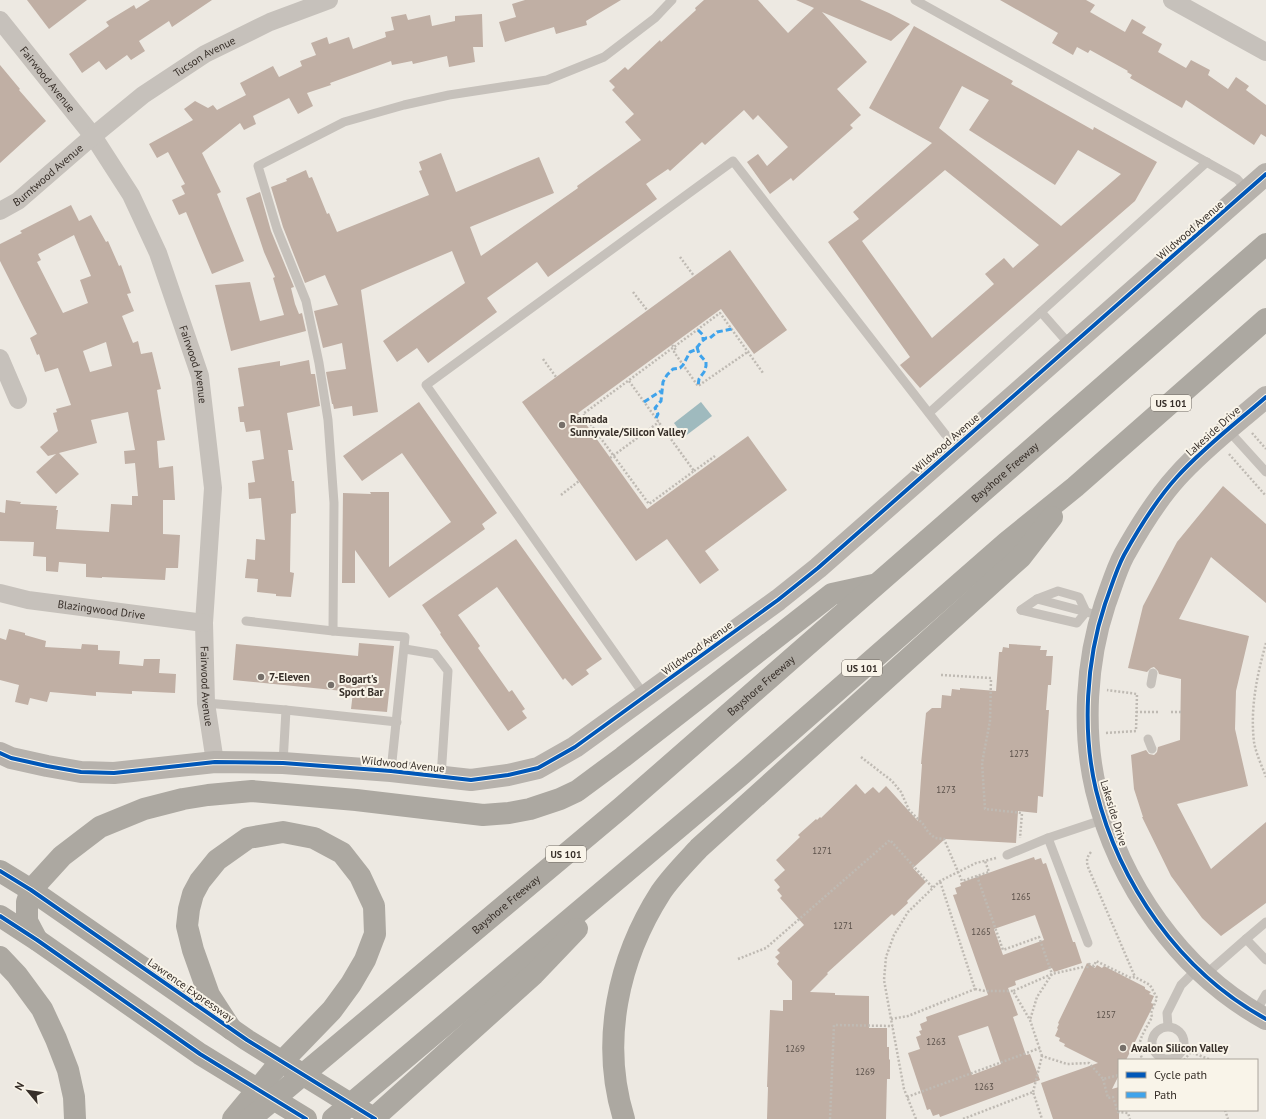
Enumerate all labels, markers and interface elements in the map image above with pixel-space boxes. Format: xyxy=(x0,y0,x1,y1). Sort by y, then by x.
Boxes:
street label: Tucson Avenue xyxy=(171,33,238,80)
street label: Fairwood Avenue xyxy=(17,43,78,115)
street label: Burntwood Avenue xyxy=(10,141,86,209)
street label: Wildwood Avenue xyxy=(1154,197,1227,263)
street label: Fairwood Avenue xyxy=(176,323,210,405)
road number: US 101 xyxy=(1151,395,1191,411)
street label: Lakeside Drive xyxy=(1183,403,1243,459)
street label: Wildwood Avenue xyxy=(910,410,983,476)
place label: Ramada Sunnyvale/Silicon Valley xyxy=(570,412,687,439)
marker: Ramada Sunnyvale/Silicon Valley xyxy=(557,420,567,430)
street label: Bayshore Freeway xyxy=(968,439,1042,506)
street label: Blazingwood Drive xyxy=(57,597,147,622)
street label: Wildwood Avenue xyxy=(659,617,735,678)
street label: Fairwood Avenue xyxy=(198,646,217,728)
street label: Bayshore Freeway xyxy=(724,652,798,719)
road number: US 101 xyxy=(842,660,882,676)
place label: 7-Eleven xyxy=(269,670,310,684)
marker: 7-Eleven xyxy=(256,672,266,682)
place label: Bogart's Sport Bar xyxy=(339,672,383,699)
marker: Bogart's Sport Bar xyxy=(326,680,336,690)
house number: 1273 xyxy=(1009,748,1029,759)
street label: Wildwood Avenue xyxy=(361,753,446,775)
street label: Lakeside Drive xyxy=(1097,778,1131,848)
house number: 1273 xyxy=(936,784,956,795)
house number: 1271 xyxy=(812,845,832,856)
road number: US 101 xyxy=(546,846,586,862)
street label: Bayshore Freeway xyxy=(469,871,544,937)
house number: 1265 xyxy=(1011,891,1031,902)
house number: 1271 xyxy=(833,920,853,931)
house number: 1265 xyxy=(971,926,991,937)
street label: Lawrence Expressway xyxy=(145,955,238,1026)
house number: 1257 xyxy=(1096,1009,1116,1020)
house number: 1263 xyxy=(926,1036,946,1047)
place label: Avalon Silicon Valley xyxy=(1131,1041,1229,1055)
house number: 1269 xyxy=(785,1043,805,1054)
marker: Avalon Silicon Valley xyxy=(1118,1043,1128,1053)
legend xyxy=(1118,1059,1258,1111)
house number: 1269 xyxy=(855,1066,875,1077)
text: Cycle path xyxy=(1154,1067,1207,1082)
north arrow xyxy=(8,1071,48,1111)
text: N xyxy=(11,1080,27,1093)
house number: 1263 xyxy=(974,1081,994,1092)
text: Path xyxy=(1154,1087,1177,1102)

